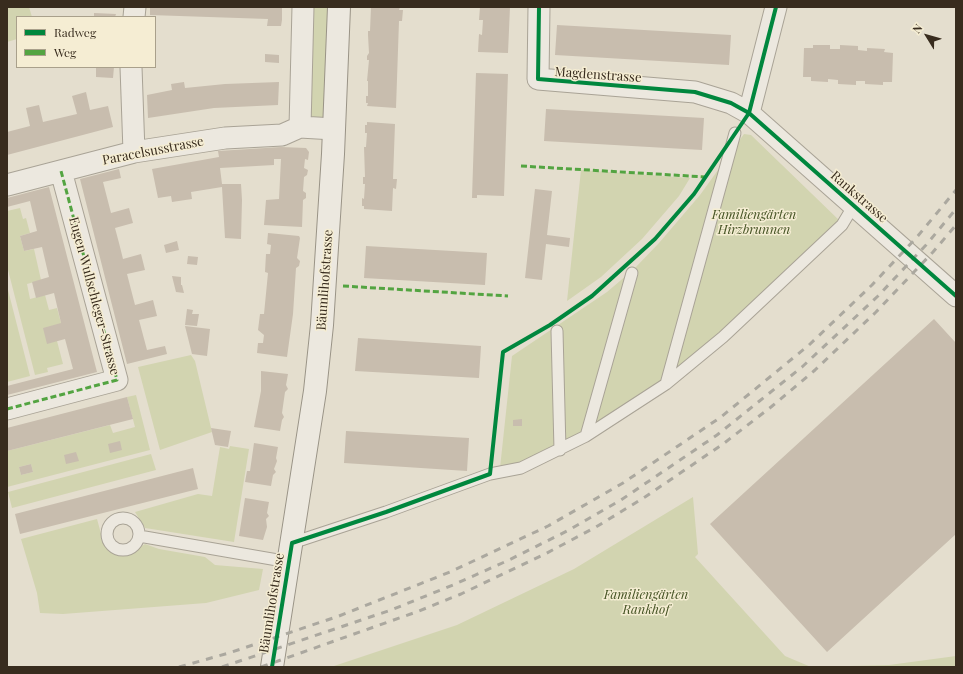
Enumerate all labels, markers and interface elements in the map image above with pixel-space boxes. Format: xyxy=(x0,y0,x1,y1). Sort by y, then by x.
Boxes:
legend xyxy=(16,16,156,68)
north arrow xyxy=(907,16,947,56)
text: N xyxy=(909,21,925,36)
text: Radweg xyxy=(54,24,96,40)
text: Weg xyxy=(54,44,76,60)
street label: Magdenstrasse xyxy=(554,64,642,86)
street label: Paracelsusstrasse xyxy=(101,134,205,168)
street label: Rankstrasse xyxy=(827,168,891,226)
park label: Familiengärten Hirzbrunnen xyxy=(712,207,796,238)
street label: Eugen Wullschleger-Strasse xyxy=(65,215,123,377)
street label: Bäumlihofstrasse xyxy=(314,229,336,331)
street label: Bäumlihofstrasse xyxy=(256,552,288,654)
park label: Familiengärten Rankhof xyxy=(604,587,688,618)

